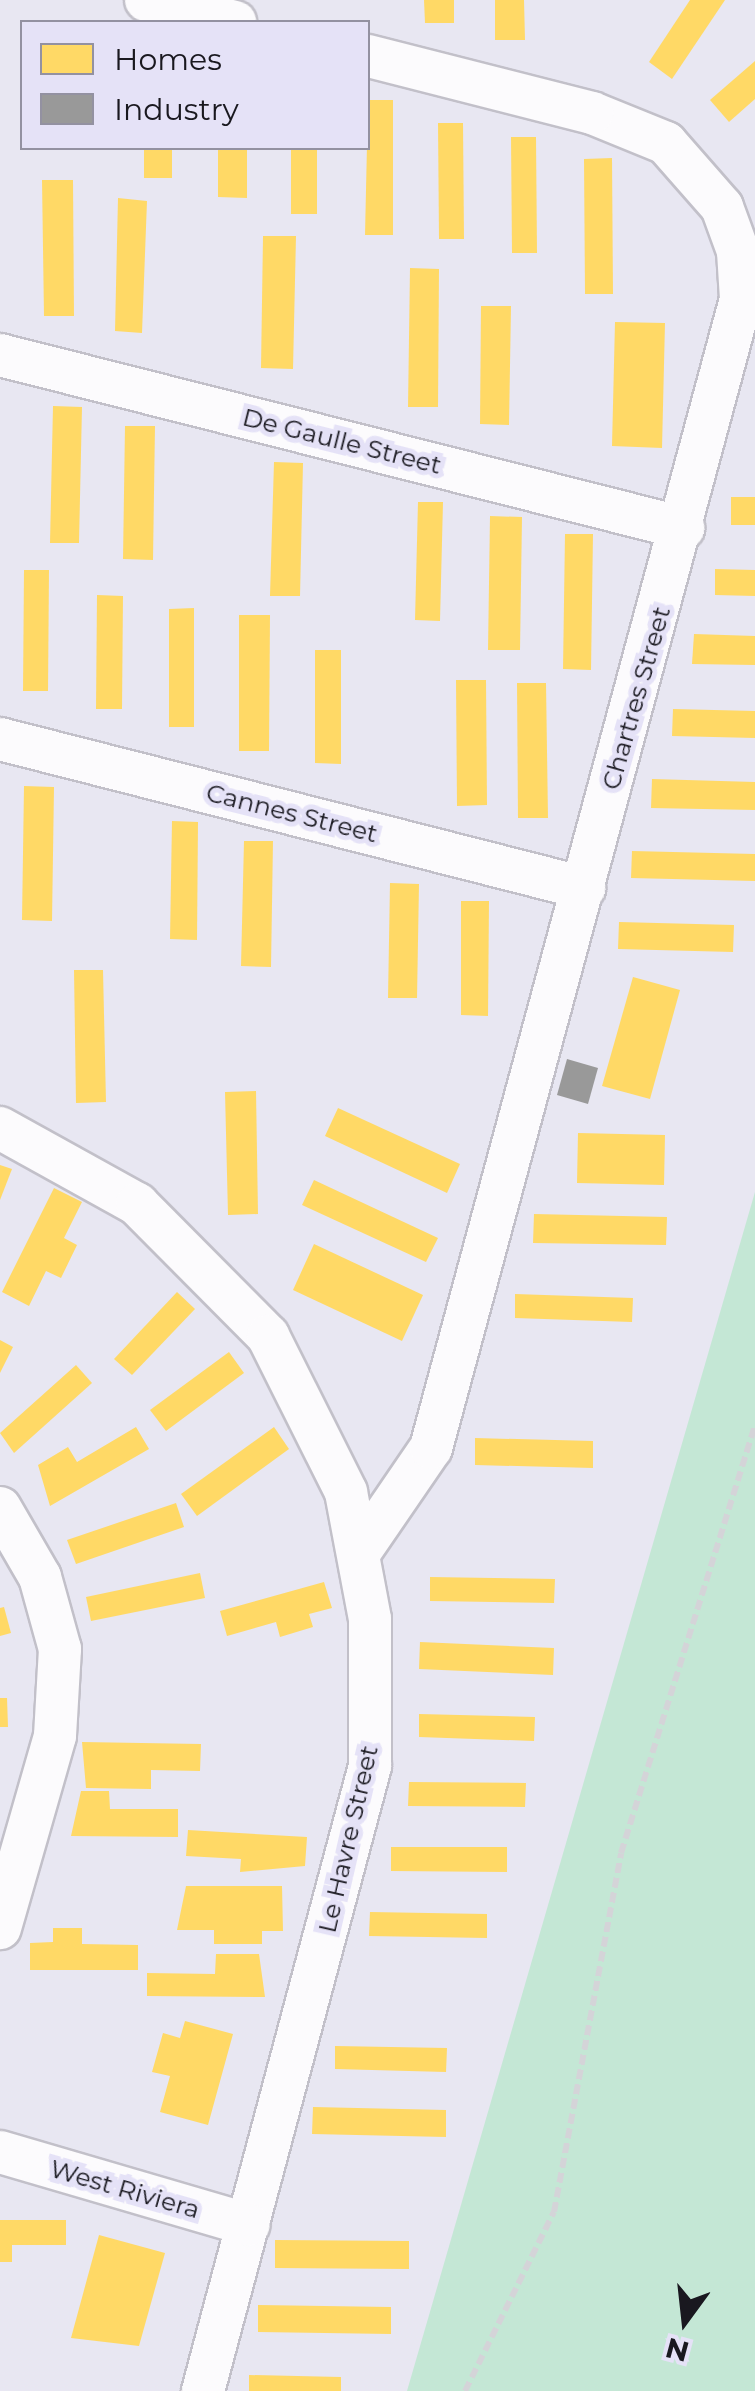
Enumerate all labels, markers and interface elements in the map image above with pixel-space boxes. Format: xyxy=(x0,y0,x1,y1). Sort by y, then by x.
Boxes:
legend xyxy=(20,20,370,150)
text: Homes xyxy=(114,41,222,78)
text: Industry xyxy=(114,91,239,128)
street label: De Gaulle Street xyxy=(239,402,445,480)
street label: Chartres Street xyxy=(596,603,676,793)
street label: Cannes Street xyxy=(203,777,381,849)
street label: Le Havre Street xyxy=(312,1742,384,1936)
street label: West Riviera xyxy=(47,2153,203,2225)
north arrow xyxy=(635,2271,735,2371)
text: N xyxy=(662,2331,693,2369)

